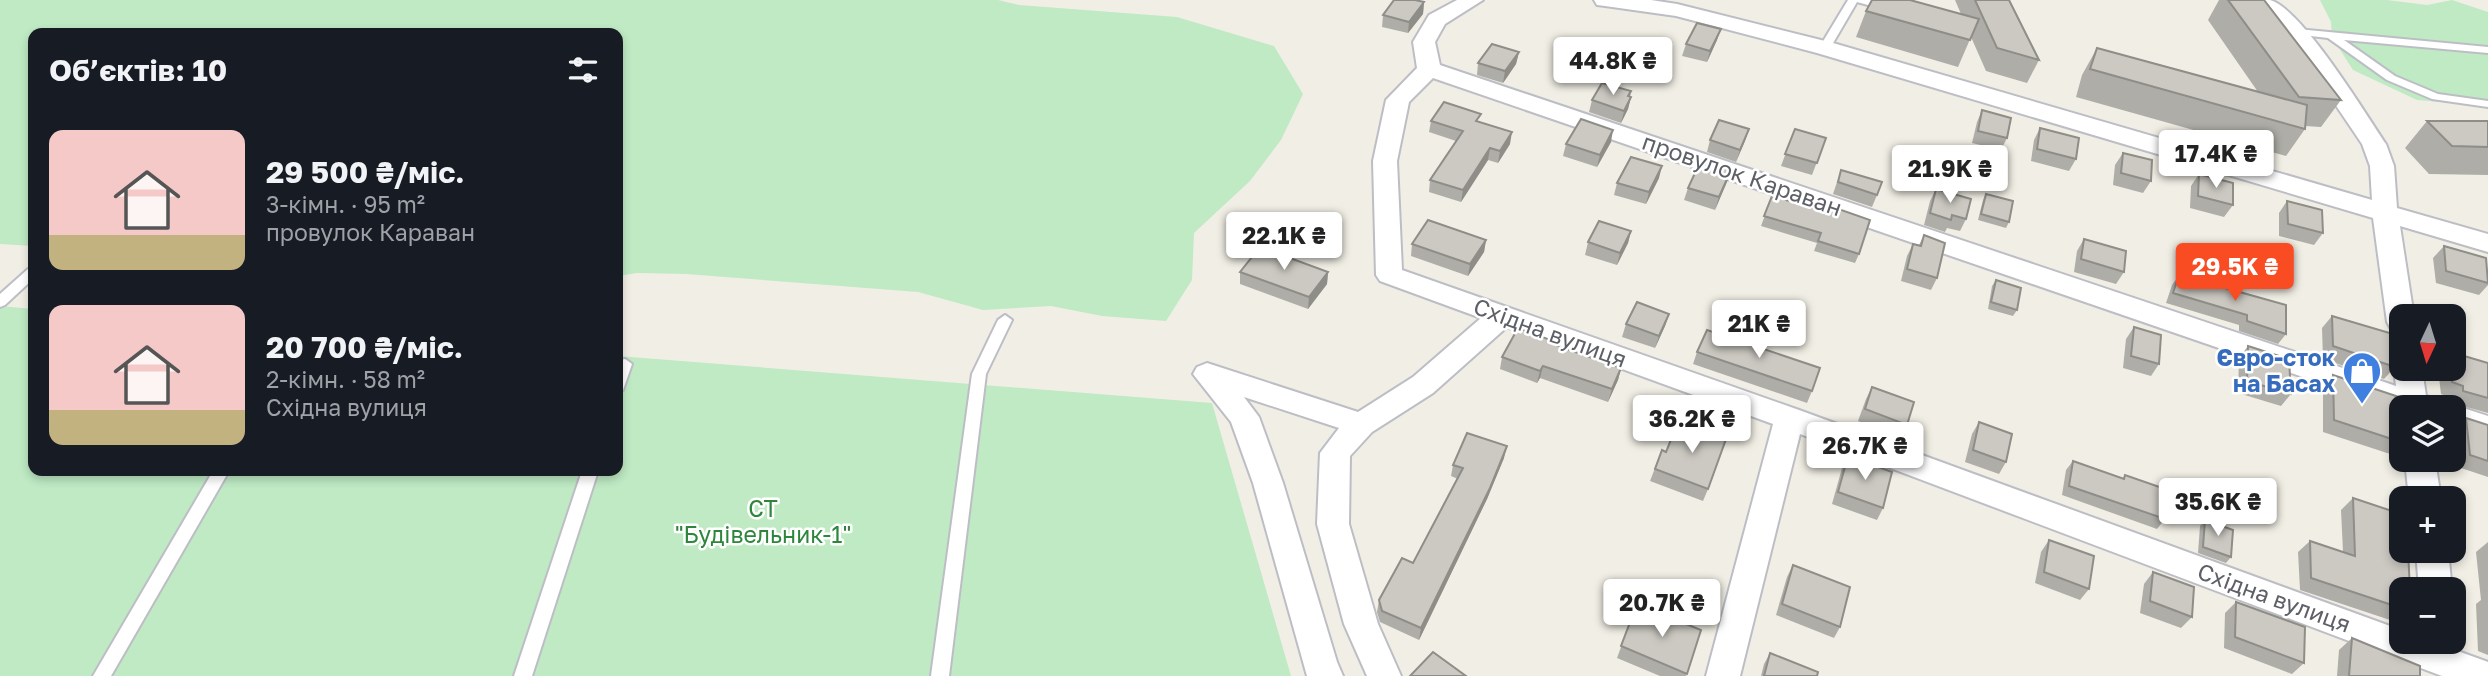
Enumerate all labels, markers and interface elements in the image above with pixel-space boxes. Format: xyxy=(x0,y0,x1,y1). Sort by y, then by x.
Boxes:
pin: 44.8K ₴ xyxy=(1548,38,1678,97)
text: 44.8K ₴ xyxy=(1569,46,1657,74)
icon: filters xyxy=(564,51,602,89)
text: Об’єктів: 10 xyxy=(49,52,227,88)
street label: провулок Караван xyxy=(1639,127,1846,221)
pin: 17.4K ₴ xyxy=(2151,130,2281,190)
text: 17.4K ₴ xyxy=(2175,139,2257,167)
pin: 21.9K ₴ xyxy=(1885,146,2015,205)
text: 29 500 ₴/міс. xyxy=(266,154,465,190)
text: 21.9K ₴ xyxy=(1908,154,1992,182)
icon: home xyxy=(105,158,189,242)
text: 3-кімн. · 95 m² xyxy=(266,190,425,218)
pin: 22.1K ₴ xyxy=(1219,212,1349,272)
text: провулок Караван xyxy=(266,218,475,246)
text: 22.1K ₴ xyxy=(1242,221,1326,249)
pin: 29.5K ₴ xyxy=(2170,244,2300,303)
text: 29.5K ₴ xyxy=(2192,252,2278,280)
street label: Східна вулиця xyxy=(1470,291,1631,373)
pin: 21K ₴ xyxy=(1710,300,1808,360)
north arrow xyxy=(2389,304,2466,382)
map controls xyxy=(2389,304,2466,654)
text: 21K ₴ xyxy=(1728,309,1790,337)
text: 20 700 ₴/міс. xyxy=(266,329,463,365)
icon: home xyxy=(105,333,189,417)
place label: Євро-сток на Басах xyxy=(2217,343,2336,397)
shop icon: Євро-сток на Басах xyxy=(2341,350,2383,405)
text: 2-кімн. · 58 m² xyxy=(266,365,425,393)
text: Східна вулиця xyxy=(266,393,427,421)
button: layers xyxy=(2389,395,2466,472)
pin: 36.2K ₴ xyxy=(1627,396,1757,455)
text: 36.2K ₴ xyxy=(1649,404,1735,432)
pin: 26.7K ₴ xyxy=(1800,422,1930,482)
text: 26.7K ₴ xyxy=(1823,431,1908,459)
pin: 35.6K ₴ xyxy=(2153,478,2283,538)
button: + xyxy=(2389,486,2466,563)
text: 35.6K ₴ xyxy=(2175,487,2261,515)
park label: СТ "Будівельник-1" xyxy=(675,494,851,548)
street label: Східна вулиця xyxy=(2194,556,2355,638)
button: − xyxy=(2389,577,2466,654)
pin: 20.7K ₴ xyxy=(1597,580,1727,639)
text: 20.7K ₴ xyxy=(1619,588,1705,616)

